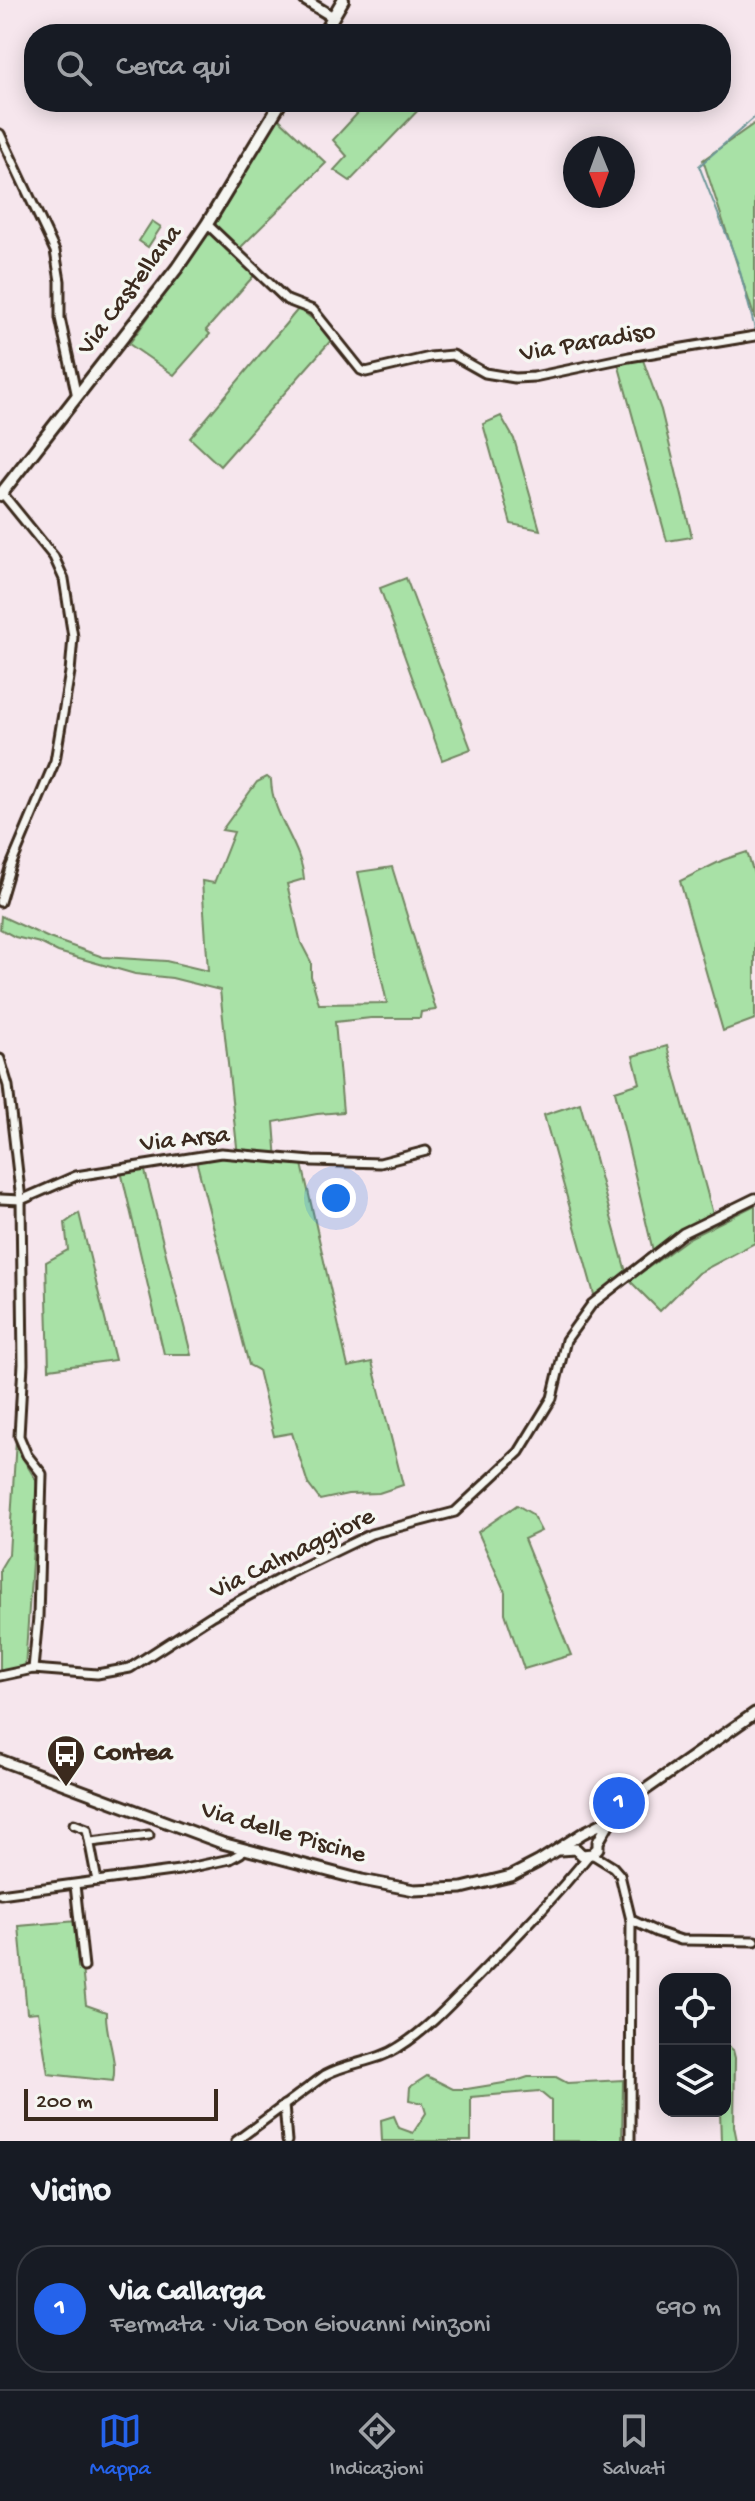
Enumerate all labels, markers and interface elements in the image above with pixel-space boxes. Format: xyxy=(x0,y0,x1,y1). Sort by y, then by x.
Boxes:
search box xyxy=(24,24,731,112)
icon: search xyxy=(52,46,96,90)
text: Cerca qui xyxy=(116,51,231,86)
north arrow xyxy=(563,136,635,208)
street label: Via Castellana xyxy=(71,218,191,363)
street label: Via Paradiso xyxy=(517,317,658,371)
street label: Via Arsa xyxy=(138,1121,233,1161)
your location xyxy=(316,1178,356,1218)
street label: Via Calmaggiore xyxy=(205,1502,381,1609)
bus stop icon: Contea xyxy=(45,1733,87,1788)
place label: Contea xyxy=(94,1739,174,1770)
pin: 1 xyxy=(593,1773,645,1833)
street label: Via delle Piscine xyxy=(196,1795,370,1873)
map controls xyxy=(659,1973,731,2117)
button: locate xyxy=(659,1973,731,2045)
button: layers xyxy=(659,2045,731,2117)
scale bar xyxy=(24,2085,218,2121)
text: 200 m xyxy=(36,2090,93,2116)
text: Vicino xyxy=(32,2173,111,2213)
text: Via Callarga xyxy=(110,2276,264,2311)
text: 1 xyxy=(55,2294,65,2325)
text: 690 m xyxy=(655,2294,721,2325)
text: Fermata · Via Don Giovanni Minzoni xyxy=(110,2311,491,2342)
tab: Mappa xyxy=(89,2409,151,2483)
tab: Indicazioni xyxy=(330,2409,424,2483)
tab: Salvati xyxy=(603,2409,666,2483)

